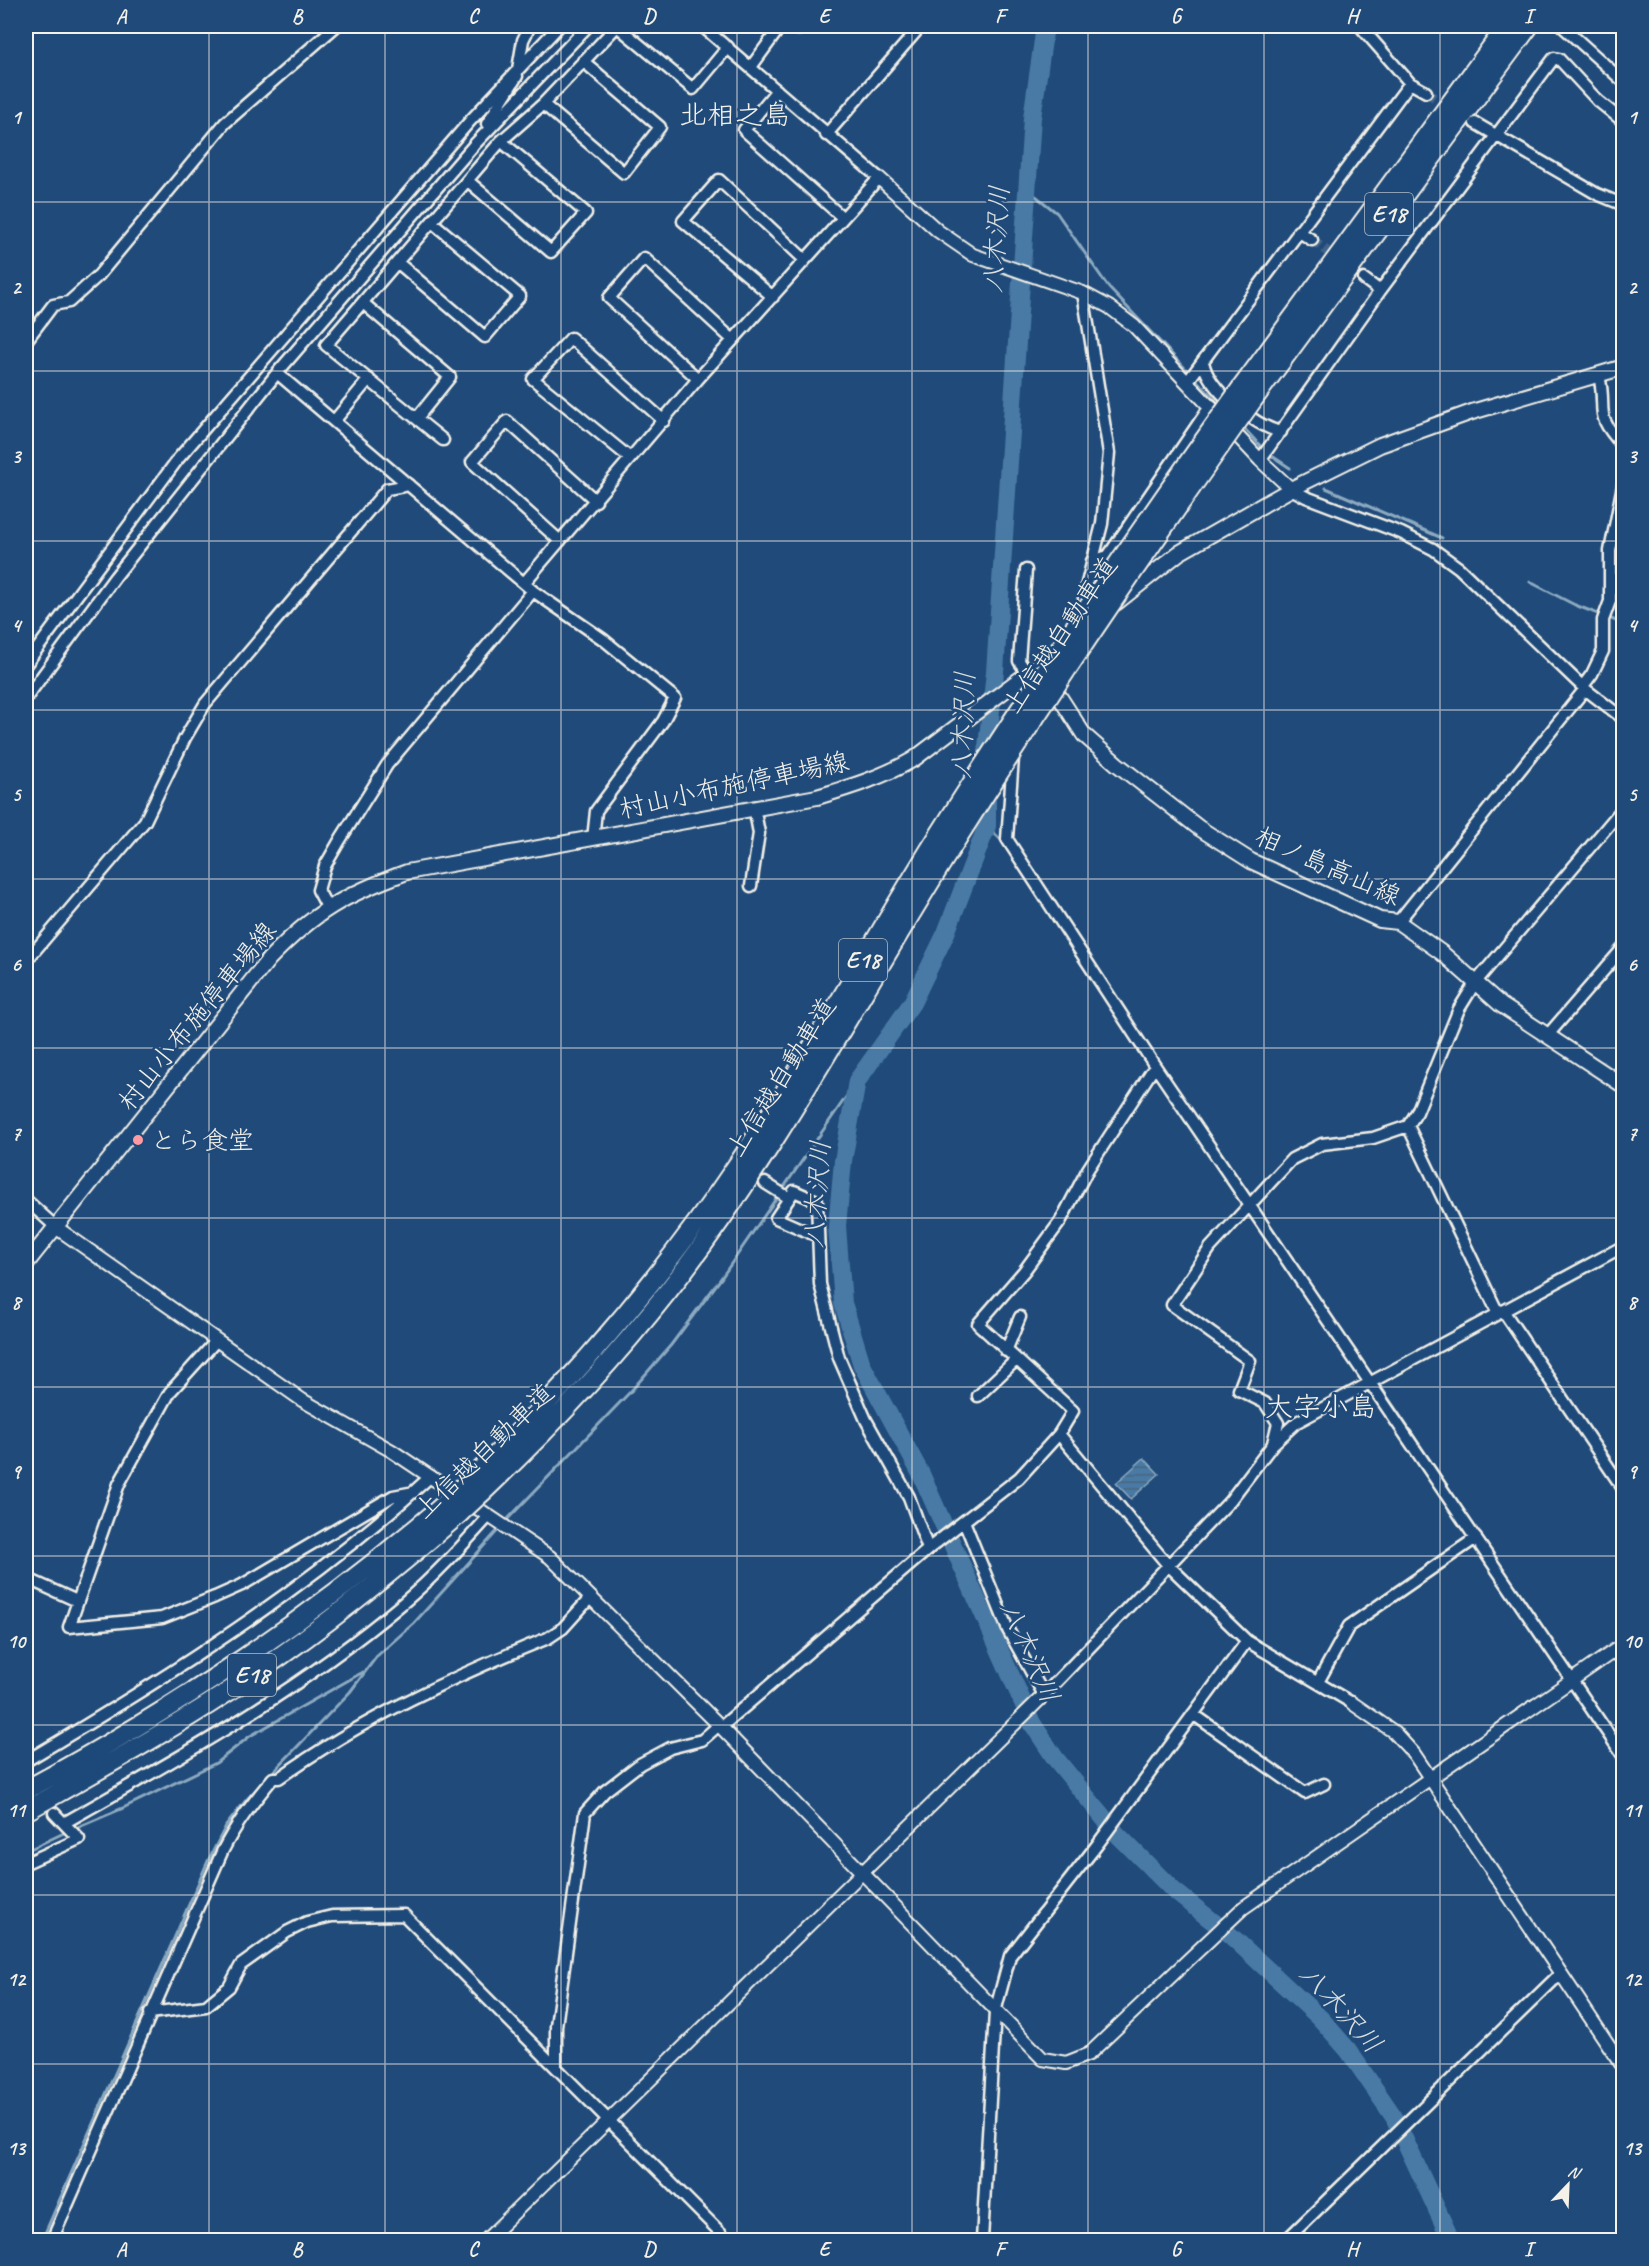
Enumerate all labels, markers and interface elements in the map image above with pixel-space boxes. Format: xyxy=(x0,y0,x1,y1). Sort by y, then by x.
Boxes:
text: A xyxy=(116,4,128,29)
text: B xyxy=(292,4,304,29)
text: C xyxy=(468,4,480,29)
text: D xyxy=(643,4,657,29)
text: E xyxy=(819,4,833,29)
text: F xyxy=(995,4,1009,29)
text: G xyxy=(1171,4,1184,29)
text: H xyxy=(1346,4,1361,29)
text: I xyxy=(1524,4,1537,29)
district label: 北相之島 xyxy=(679,97,791,132)
text: 1 xyxy=(12,105,23,130)
text: 1 xyxy=(1628,105,1639,130)
water label: 八木沢川 xyxy=(975,184,1017,294)
road number: E18 xyxy=(1365,193,1413,235)
text: 2 xyxy=(12,275,23,300)
text: 2 xyxy=(1628,275,1639,300)
text: 3 xyxy=(12,444,23,469)
text: 3 xyxy=(1628,444,1639,469)
street label: 上信越自動車道 xyxy=(995,550,1125,720)
text: 4 xyxy=(12,613,24,638)
text: 4 xyxy=(1628,613,1640,638)
water label: 八木沢川 xyxy=(944,670,982,780)
street label: 村山小布施停車場線 xyxy=(616,745,852,825)
text: 5 xyxy=(12,782,23,807)
text: 5 xyxy=(1628,782,1639,807)
street label: 相ノ島高山線 xyxy=(1250,819,1406,913)
street label: 村山小布施停車場線 xyxy=(111,915,283,1117)
road number: E18 xyxy=(839,939,887,981)
text: 6 xyxy=(11,952,22,977)
text: 6 xyxy=(1627,952,1638,977)
street label: 上信越自動車道 xyxy=(719,991,843,1163)
text: 7 xyxy=(12,1121,23,1146)
text: 7 xyxy=(1628,1121,1639,1146)
place label: とら食堂 xyxy=(150,1124,254,1157)
marker: とら食堂 xyxy=(131,1133,145,1147)
water label: 八木沢川 xyxy=(796,1139,838,1249)
text: 8 xyxy=(12,1290,24,1315)
text: 8 xyxy=(1628,1290,1640,1315)
street label: 上信越自動車道 xyxy=(407,1376,561,1526)
district label: 大字小島 xyxy=(1265,1389,1377,1424)
text: 9 xyxy=(12,1459,23,1484)
text: 9 xyxy=(1628,1459,1639,1484)
water label: 八木沢川 xyxy=(993,1596,1067,1708)
text: 10 xyxy=(7,1629,27,1654)
text: 10 xyxy=(1623,1629,1643,1654)
road number: E18 xyxy=(228,1654,276,1696)
text: 11 xyxy=(7,1798,27,1823)
text: 11 xyxy=(1623,1798,1643,1823)
water label: 八木沢川 xyxy=(1292,1957,1390,2061)
text: 12 xyxy=(7,1967,27,1992)
text: 12 xyxy=(1623,1967,1643,1992)
text: 13 xyxy=(7,2136,27,2161)
text: 13 xyxy=(1623,2136,1643,2161)
north arrow xyxy=(1538,2155,1598,2215)
text: N xyxy=(1565,2161,1585,2184)
text: A xyxy=(116,2237,128,2262)
text: B xyxy=(292,2237,304,2262)
text: C xyxy=(468,2237,480,2262)
text: D xyxy=(643,2237,657,2262)
text: E xyxy=(819,2237,833,2262)
text: F xyxy=(995,2237,1009,2262)
text: G xyxy=(1171,2237,1184,2262)
text: H xyxy=(1346,2237,1361,2262)
text: I xyxy=(1524,2237,1537,2262)

